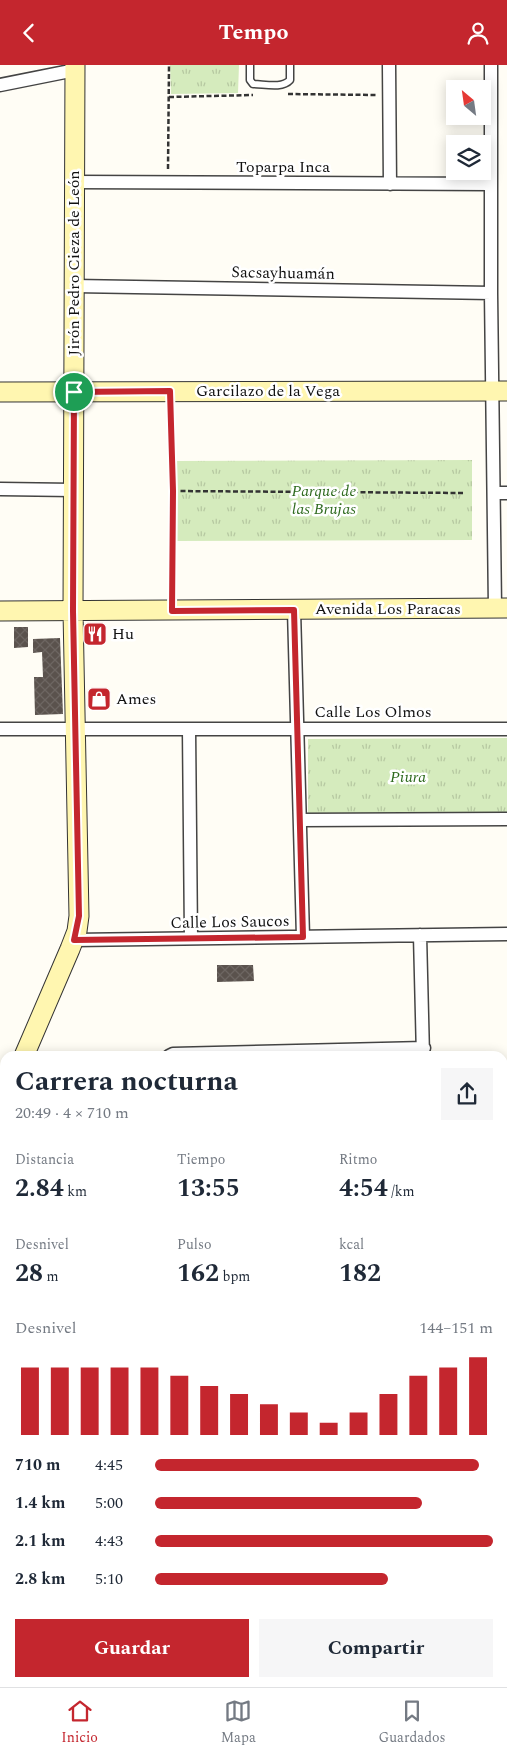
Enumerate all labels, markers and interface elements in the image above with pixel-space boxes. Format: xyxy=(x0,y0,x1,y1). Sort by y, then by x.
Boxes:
text: Tempo xyxy=(218,16,289,49)
icon: back xyxy=(15,19,43,47)
icon: person xyxy=(464,19,492,47)
north arrow xyxy=(446,80,491,125)
map controls xyxy=(446,80,491,180)
button: layers xyxy=(446,135,491,180)
street label: Toparpa Inca xyxy=(236,155,330,179)
street label: Jirón Pedro Cieza de León xyxy=(62,170,86,356)
street label: Sacsayhuamán xyxy=(231,260,335,286)
pin xyxy=(53,371,95,413)
icon: arrive xyxy=(60,378,88,406)
street label: Garcilazo de la Vega xyxy=(196,379,340,403)
park label: Parque de las Brujas xyxy=(292,479,356,521)
street label: Avenida Los Paracas xyxy=(315,597,461,621)
restaurant icon: Hu xyxy=(82,621,108,647)
place label: Hu xyxy=(112,622,134,646)
shop icon: Ames xyxy=(86,686,112,712)
place label: Ames xyxy=(116,687,156,711)
street label: Calle Los Olmos xyxy=(314,700,432,724)
park label: Piura xyxy=(390,765,426,789)
street label: Calle Los Saucos xyxy=(170,909,290,935)
text: Carrera nocturna xyxy=(15,1060,238,1103)
button: share xyxy=(441,1068,493,1120)
text: 20:49 · 4 × 710 m xyxy=(15,1101,129,1125)
text: Distancia xyxy=(15,1149,74,1170)
text: Tiempo xyxy=(177,1149,225,1170)
text: Ritmo xyxy=(339,1149,377,1170)
text: 2.84 xyxy=(15,1170,64,1208)
text: 13:55 xyxy=(177,1170,240,1208)
text: 4:54 xyxy=(339,1170,388,1208)
text: km xyxy=(64,1181,87,1202)
text: /km xyxy=(388,1181,415,1202)
text: Desnivel xyxy=(15,1234,69,1255)
text: Pulso xyxy=(177,1234,212,1255)
text: kcal xyxy=(339,1234,364,1255)
text: 28 xyxy=(15,1255,43,1293)
text: 162 xyxy=(177,1255,219,1293)
text: 182 xyxy=(339,1255,381,1293)
text: m xyxy=(43,1266,59,1287)
text: bpm xyxy=(219,1266,250,1287)
text: Desnivel xyxy=(15,1316,76,1340)
text: 144–151 m xyxy=(419,1316,493,1340)
text: 710 m xyxy=(15,1453,60,1477)
text: 4:45 xyxy=(95,1453,123,1477)
text: 1.4 km xyxy=(15,1491,65,1515)
text: 5:00 xyxy=(95,1491,123,1515)
text: 2.1 km xyxy=(15,1529,65,1553)
text: 4:43 xyxy=(95,1529,123,1553)
text: 2.8 km xyxy=(15,1567,65,1591)
text: 5:10 xyxy=(95,1567,123,1591)
button: Guardar xyxy=(15,1619,249,1677)
button: Compartir xyxy=(259,1619,493,1677)
tab: Inicio xyxy=(61,1697,98,1748)
tab: Mapa xyxy=(221,1697,256,1748)
tab: Guardados xyxy=(379,1697,446,1748)

